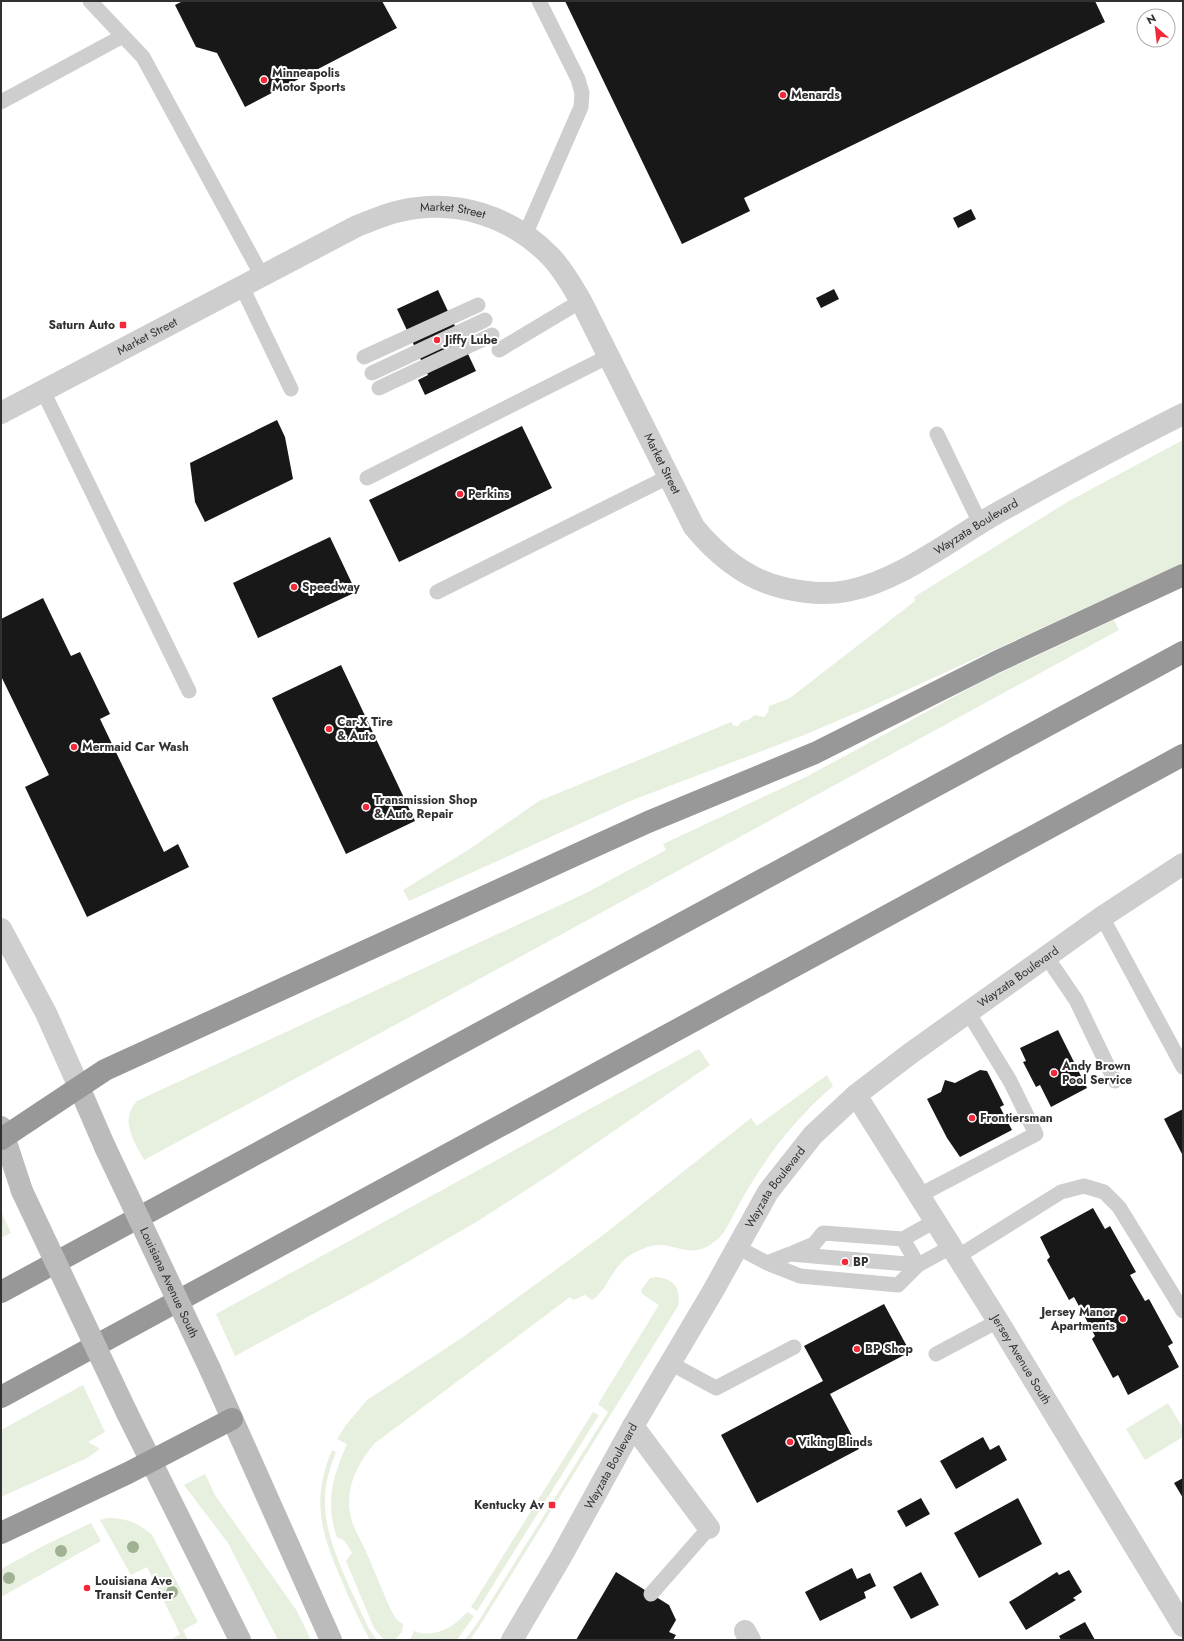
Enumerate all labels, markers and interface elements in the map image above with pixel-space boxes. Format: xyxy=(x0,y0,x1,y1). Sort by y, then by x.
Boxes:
north arrow xyxy=(1136,8,1176,48)
text: N xyxy=(1144,10,1159,28)
place label: Minneapolis Motor Sports xyxy=(272,64,346,96)
marker: Minneapolis Motor Sports xyxy=(259,75,269,85)
place label: Menards xyxy=(791,86,840,104)
marker: Menards xyxy=(778,90,788,100)
street label: Market Street xyxy=(419,198,488,224)
street label: Market Street xyxy=(114,313,181,360)
place label: Saturn Auto xyxy=(49,316,115,334)
marker: Saturn Auto xyxy=(118,320,128,330)
place label: Jiffy Lube xyxy=(443,331,498,349)
marker: Jiffy Lube xyxy=(432,335,442,345)
street label: Market Street xyxy=(639,430,685,497)
place label: Perkins xyxy=(468,485,510,503)
marker: Perkins xyxy=(455,489,465,499)
street label: Wayzata Boulevard xyxy=(930,494,1021,559)
place label: Speedway xyxy=(302,578,361,596)
marker: Speedway xyxy=(289,582,299,592)
place label: Car-X Tire & Auto xyxy=(337,713,393,745)
marker: Car-X Tire & Auto xyxy=(324,724,334,734)
place label: Mermaid Car Wash xyxy=(82,738,189,756)
marker: Mermaid Car Wash xyxy=(69,742,79,752)
place label: Transmission Shop & Auto Repair xyxy=(374,791,478,823)
marker: Transmission Shop & Auto Repair xyxy=(361,802,371,812)
street label: Wayzata Boulevard xyxy=(974,942,1062,1012)
place label: Andy Brown Pool Service xyxy=(1061,1057,1132,1089)
marker: Andy Brown Pool Service xyxy=(1049,1068,1059,1078)
place label: Frontiersman xyxy=(980,1109,1053,1127)
marker: Frontiersman xyxy=(967,1113,977,1123)
street label: Wayzata Boulevard xyxy=(741,1142,810,1231)
street label: Louisiana Avenue South xyxy=(135,1224,203,1341)
place label: BP xyxy=(853,1253,869,1271)
marker: BP xyxy=(840,1257,850,1267)
place label: Jersey Manor Apartments xyxy=(1039,1303,1116,1335)
street label: Jersey Avenue South xyxy=(986,1309,1056,1408)
marker: Jersey Manor Apartments xyxy=(1118,1314,1128,1324)
place label: BP Shop xyxy=(865,1340,913,1358)
marker: BP Shop xyxy=(852,1344,862,1354)
street label: Wayzata Boulevard xyxy=(580,1420,642,1513)
place label: Viking Blinds xyxy=(797,1433,873,1451)
marker: Viking Blinds xyxy=(785,1437,795,1447)
place label: Kentucky Av xyxy=(474,1496,545,1514)
marker: Kentucky Av xyxy=(547,1500,557,1510)
place label: Louisiana Ave Transit Center xyxy=(95,1572,173,1604)
marker: Louisiana Ave Transit Center xyxy=(82,1583,92,1593)

